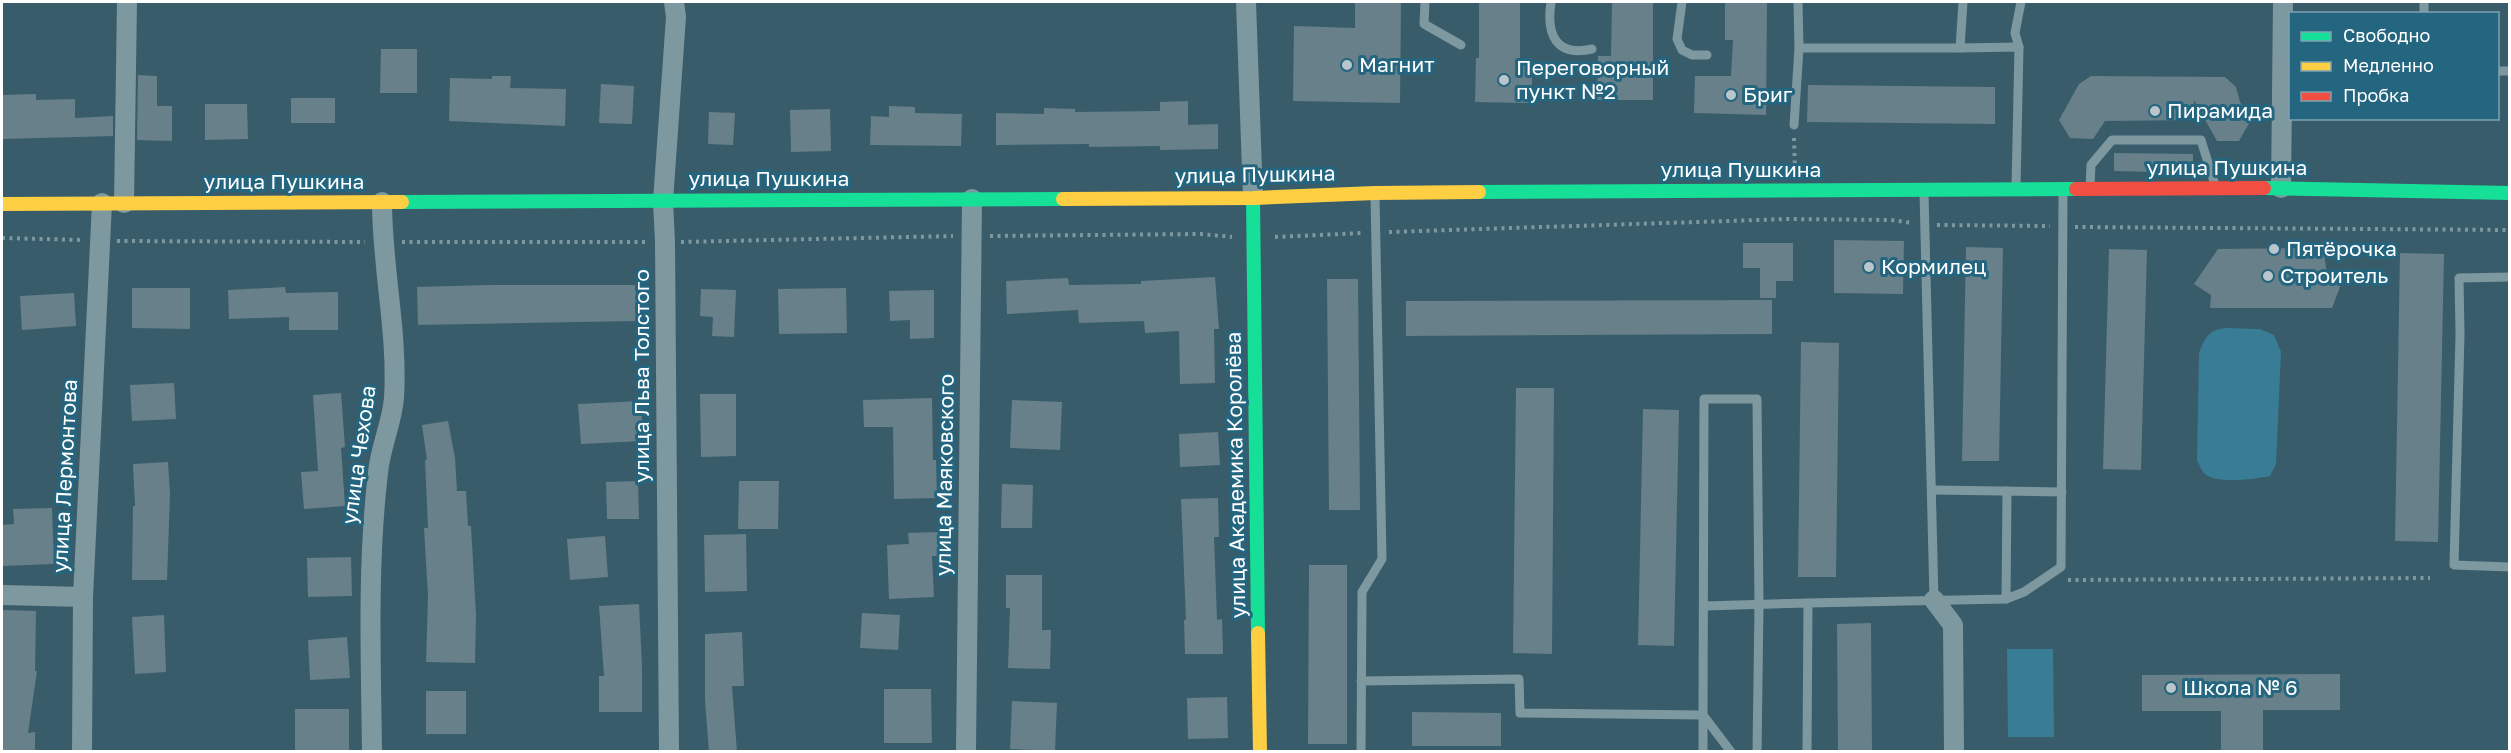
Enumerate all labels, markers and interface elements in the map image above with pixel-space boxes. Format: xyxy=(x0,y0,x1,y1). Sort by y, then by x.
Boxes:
legend xyxy=(2289,12,2499,120)
text: Свободно xyxy=(2343,24,2430,46)
place label: Магнит xyxy=(1359,51,1435,77)
place label: Переговорный пункт №2 xyxy=(1516,54,1669,104)
text: Медленно xyxy=(2343,54,2434,76)
marker: Магнит xyxy=(1340,58,1354,72)
marker: Переговорный пункт №2 xyxy=(1497,73,1511,87)
place label: Бриг xyxy=(1743,81,1793,107)
text: Пробка xyxy=(2343,84,2409,106)
marker: Бриг xyxy=(1724,88,1738,102)
place label: Пирамида xyxy=(2167,97,2273,123)
marker: Пирамида xyxy=(2148,104,2162,118)
street label: улица Пушкина xyxy=(2147,154,2307,180)
street label: улица Пушкина xyxy=(1661,156,1821,182)
street label: улица Пушкина xyxy=(1174,160,1336,188)
street label: улица Пушкина xyxy=(689,165,849,191)
street label: улица Пушкина xyxy=(204,168,364,194)
place label: Пятёрочка xyxy=(2286,235,2397,261)
marker: Пятёрочка xyxy=(2267,242,2281,256)
place label: Кормилец xyxy=(1881,253,1986,279)
marker: Кормилец xyxy=(1862,260,1876,274)
place label: Строитель xyxy=(2280,262,2388,288)
street label: улица Льва Толстого xyxy=(628,269,654,483)
marker: Строитель xyxy=(2261,269,2275,283)
street label: улица Академика Королёва xyxy=(1219,331,1251,619)
street label: улица Маяковского xyxy=(929,373,959,576)
street label: улица Лермонтова xyxy=(46,378,82,573)
street label: улица Чехова xyxy=(335,384,381,526)
place label: Школа № 6 xyxy=(2183,674,2298,700)
marker: Школа № 6 xyxy=(2164,681,2178,695)

